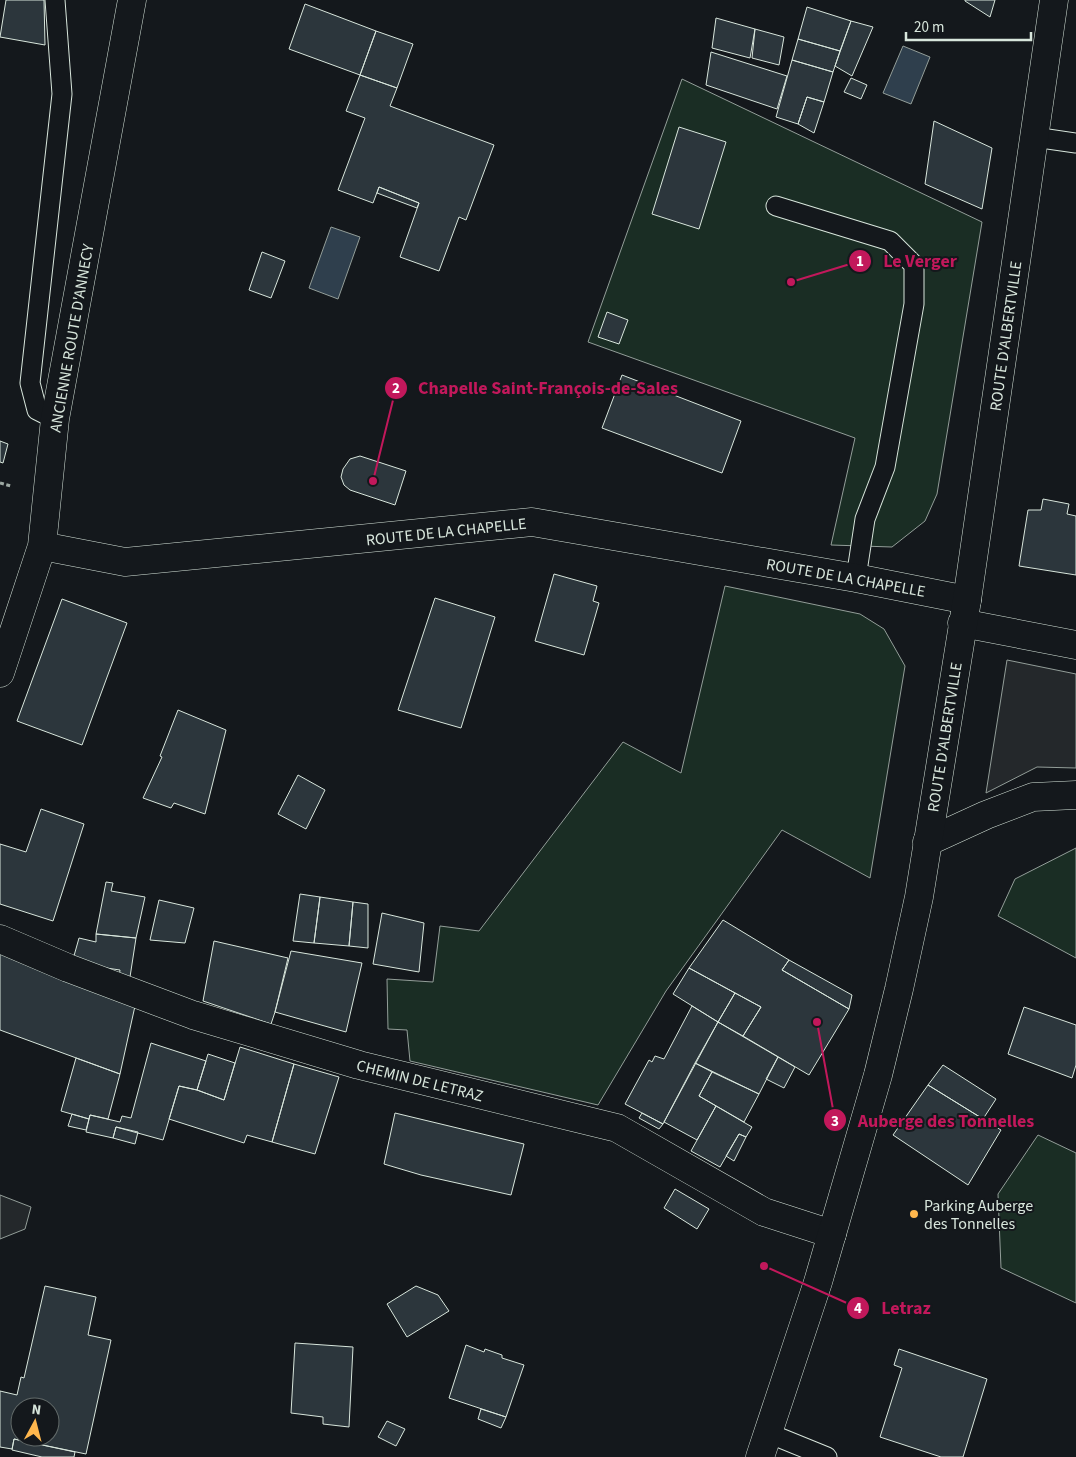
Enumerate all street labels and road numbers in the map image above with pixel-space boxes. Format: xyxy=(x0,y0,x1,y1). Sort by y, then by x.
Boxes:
street label: ANCIENNE ROUTE D'ANNECY xyxy=(45,242,99,434)
street label: ROUTE D'ALBERTVILLE xyxy=(985,260,1027,413)
street label: ROUTE DE LA CHAPELLE xyxy=(365,513,527,551)
street label: ROUTE DE LA CHAPELLE xyxy=(765,553,927,603)
street label: ROUTE D'ALBERTVILLE xyxy=(922,661,968,814)
street label: CHEMIN DE LETRAZ xyxy=(354,1055,485,1107)

